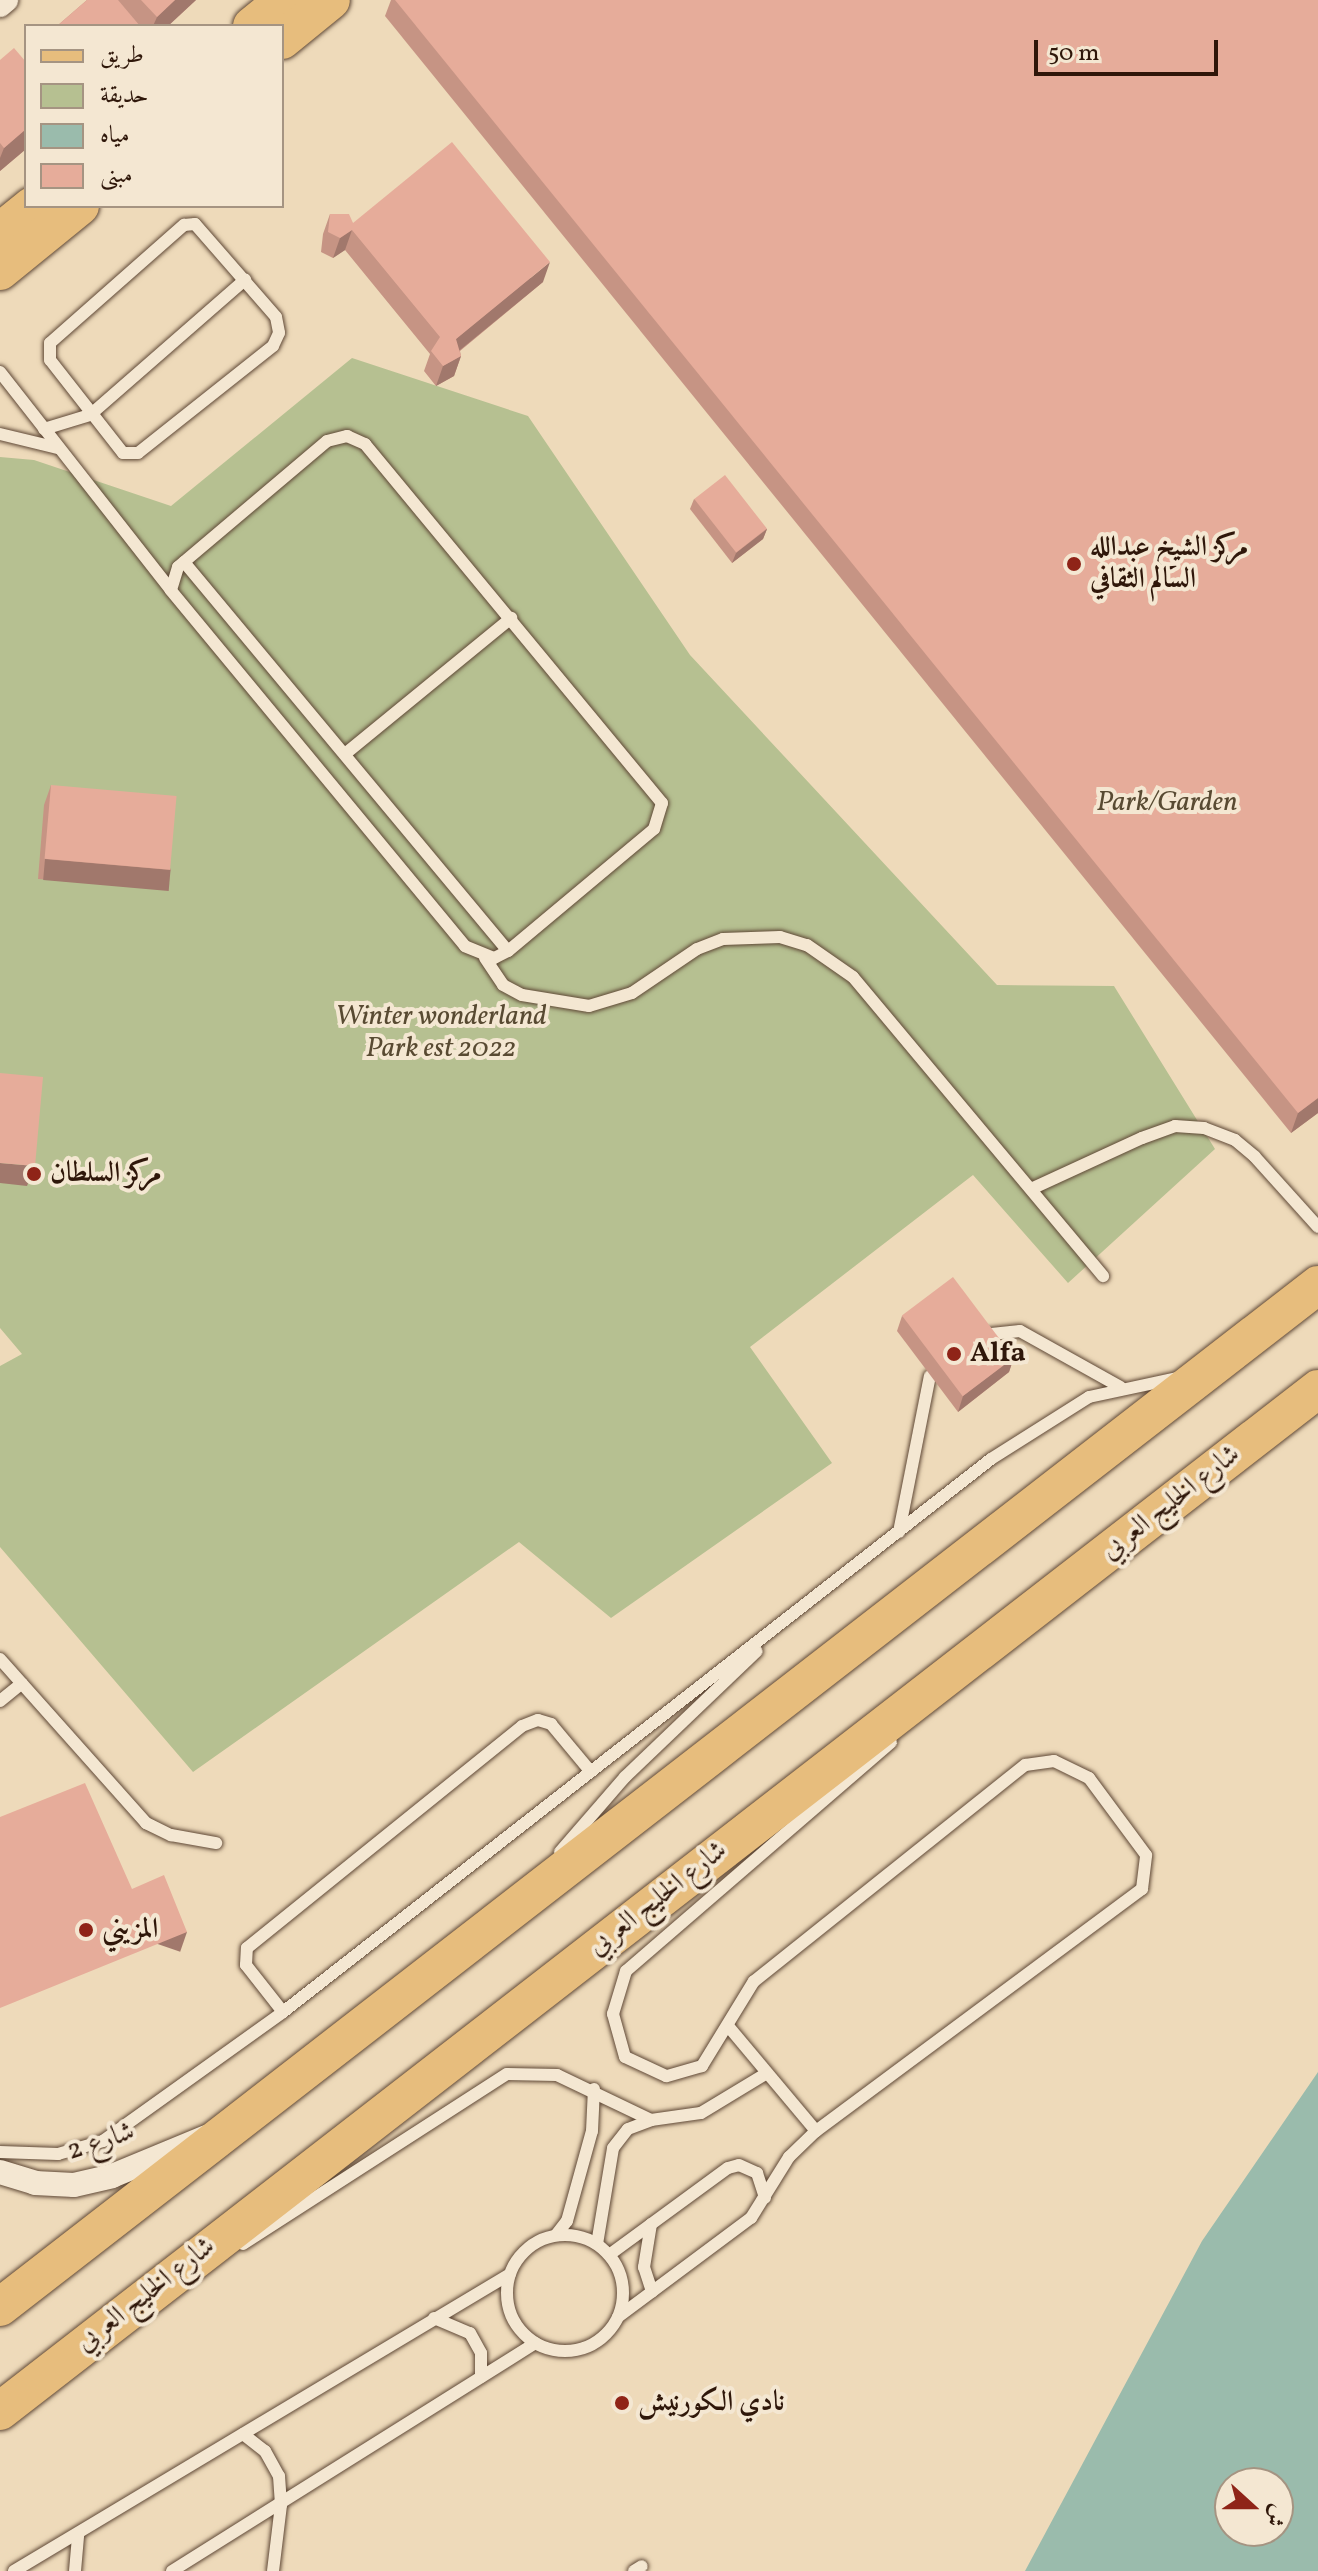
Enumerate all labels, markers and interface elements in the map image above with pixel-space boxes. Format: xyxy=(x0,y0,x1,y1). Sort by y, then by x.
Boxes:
legend xyxy=(24,24,284,208)
scale bar xyxy=(1038,24,1222,74)
text: 50 m xyxy=(1048,37,1100,71)
text: طريق xyxy=(100,39,144,73)
text: حديقة xyxy=(100,79,149,113)
text: مياه xyxy=(100,119,130,153)
text: مبنى xyxy=(100,159,133,193)
place label: مركز الشيخ عبدالله السالم الثقافي xyxy=(1090,531,1248,597)
marker: مركز الشيخ عبدالله السالم الثقافي xyxy=(1065,555,1083,573)
park label: Park/Garden xyxy=(1096,786,1238,820)
park label: Winter wonderland Park est 2022 xyxy=(335,1000,547,1066)
place label: مركز السلطان xyxy=(50,1157,161,1191)
marker: مركز السلطان xyxy=(25,1165,43,1183)
place label: Alfa xyxy=(970,1337,1026,1371)
marker: Alfa xyxy=(945,1345,963,1363)
street label: شارع الخليج العربي xyxy=(1095,1438,1247,1568)
street label: شارع الخليج العربي xyxy=(582,1834,734,1964)
place label: المزيني xyxy=(102,1913,158,1947)
marker: المزيني xyxy=(77,1921,95,1939)
street label: شارع 2 xyxy=(63,2115,139,2169)
street label: شارع الخليج العربي xyxy=(70,2230,222,2360)
place label: نادي الكورنيش xyxy=(638,2386,785,2420)
marker: نادي الكورنيش xyxy=(613,2394,631,2412)
north arrow xyxy=(1214,2467,1294,2547)
text: ش xyxy=(1257,2499,1293,2531)

